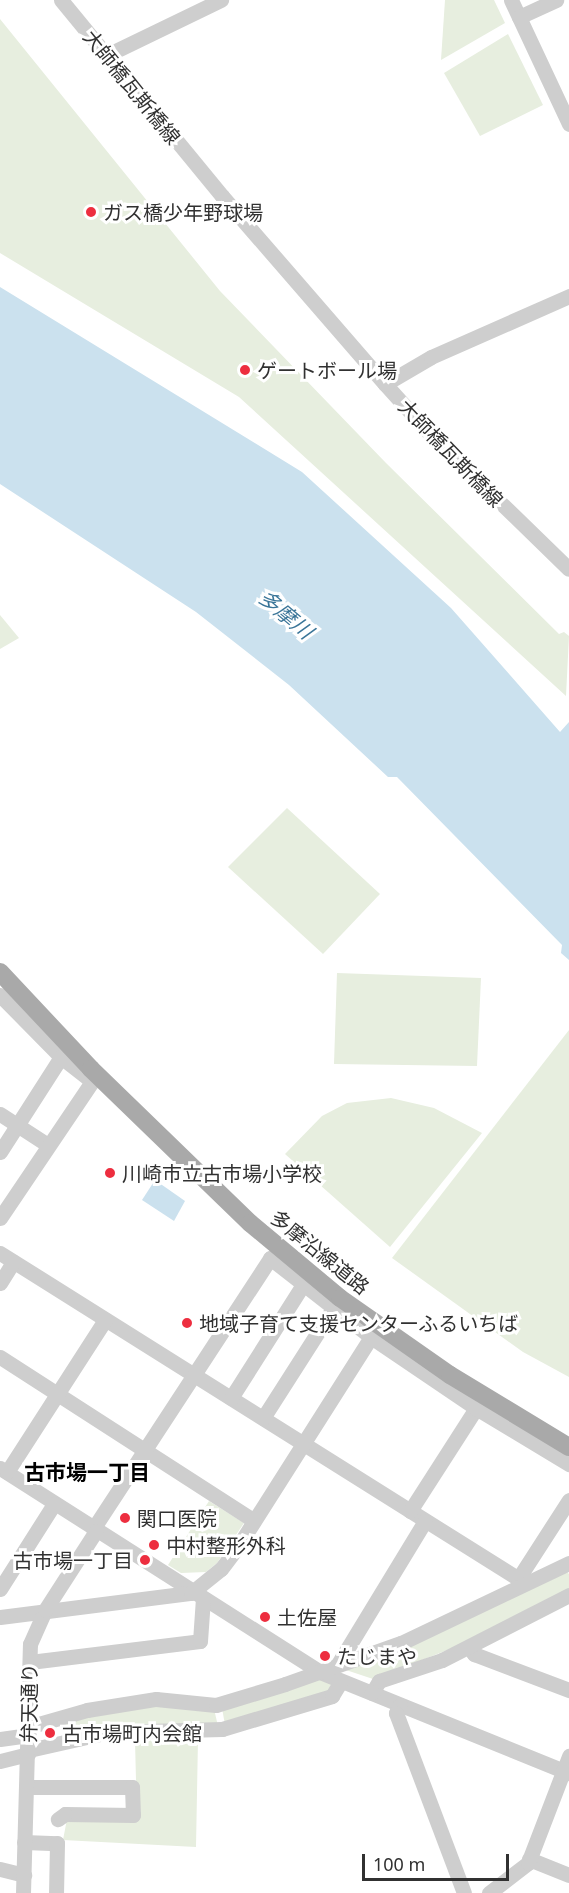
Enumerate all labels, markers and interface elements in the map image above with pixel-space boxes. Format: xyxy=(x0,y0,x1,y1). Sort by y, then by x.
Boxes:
street label: 大師橋瓦斯橋線 xyxy=(79,25,185,149)
place label: ガス橋少年野球場 xyxy=(103,200,263,224)
marker: ガス橋少年野球場 xyxy=(84,205,98,219)
place label: ゲートボール場 xyxy=(257,358,397,382)
marker: ゲートボール場 xyxy=(238,363,252,377)
street label: 大師橋瓦斯橋線 xyxy=(394,394,508,512)
water label: 多摩川 xyxy=(254,584,318,644)
place label: 川崎市立古市場小学校 xyxy=(122,1161,322,1185)
marker: 川崎市立古市場小学校 xyxy=(103,1166,117,1180)
street label: 多摩沿線道路 xyxy=(266,1205,374,1299)
place label: 地域子育て支援センターふるいちば xyxy=(199,1311,519,1335)
marker: 地域子育て支援センターふるいちば xyxy=(180,1316,194,1330)
district label: 古市場一丁目 xyxy=(24,1459,150,1485)
place label: 関口医院 xyxy=(137,1506,217,1530)
marker: 関口医院 xyxy=(118,1511,132,1525)
place label: 中村整形外科 xyxy=(166,1533,286,1557)
marker: 中村整形外科 xyxy=(147,1538,161,1552)
place label: 古市場一丁目 xyxy=(13,1548,133,1572)
marker: 古市場一丁目 xyxy=(138,1553,152,1567)
place label: 土佐屋 xyxy=(277,1605,337,1629)
marker: 土佐屋 xyxy=(258,1610,272,1624)
place label: たじまや xyxy=(337,1644,417,1668)
marker: たじまや xyxy=(318,1649,332,1663)
street label: 弁天通り xyxy=(16,1663,42,1743)
place label: 古市場町内会館 xyxy=(62,1721,202,1745)
marker: 古市場町内会館 xyxy=(43,1726,57,1740)
scale bar xyxy=(365,1842,512,1880)
text: 100 m xyxy=(373,1852,425,1876)

